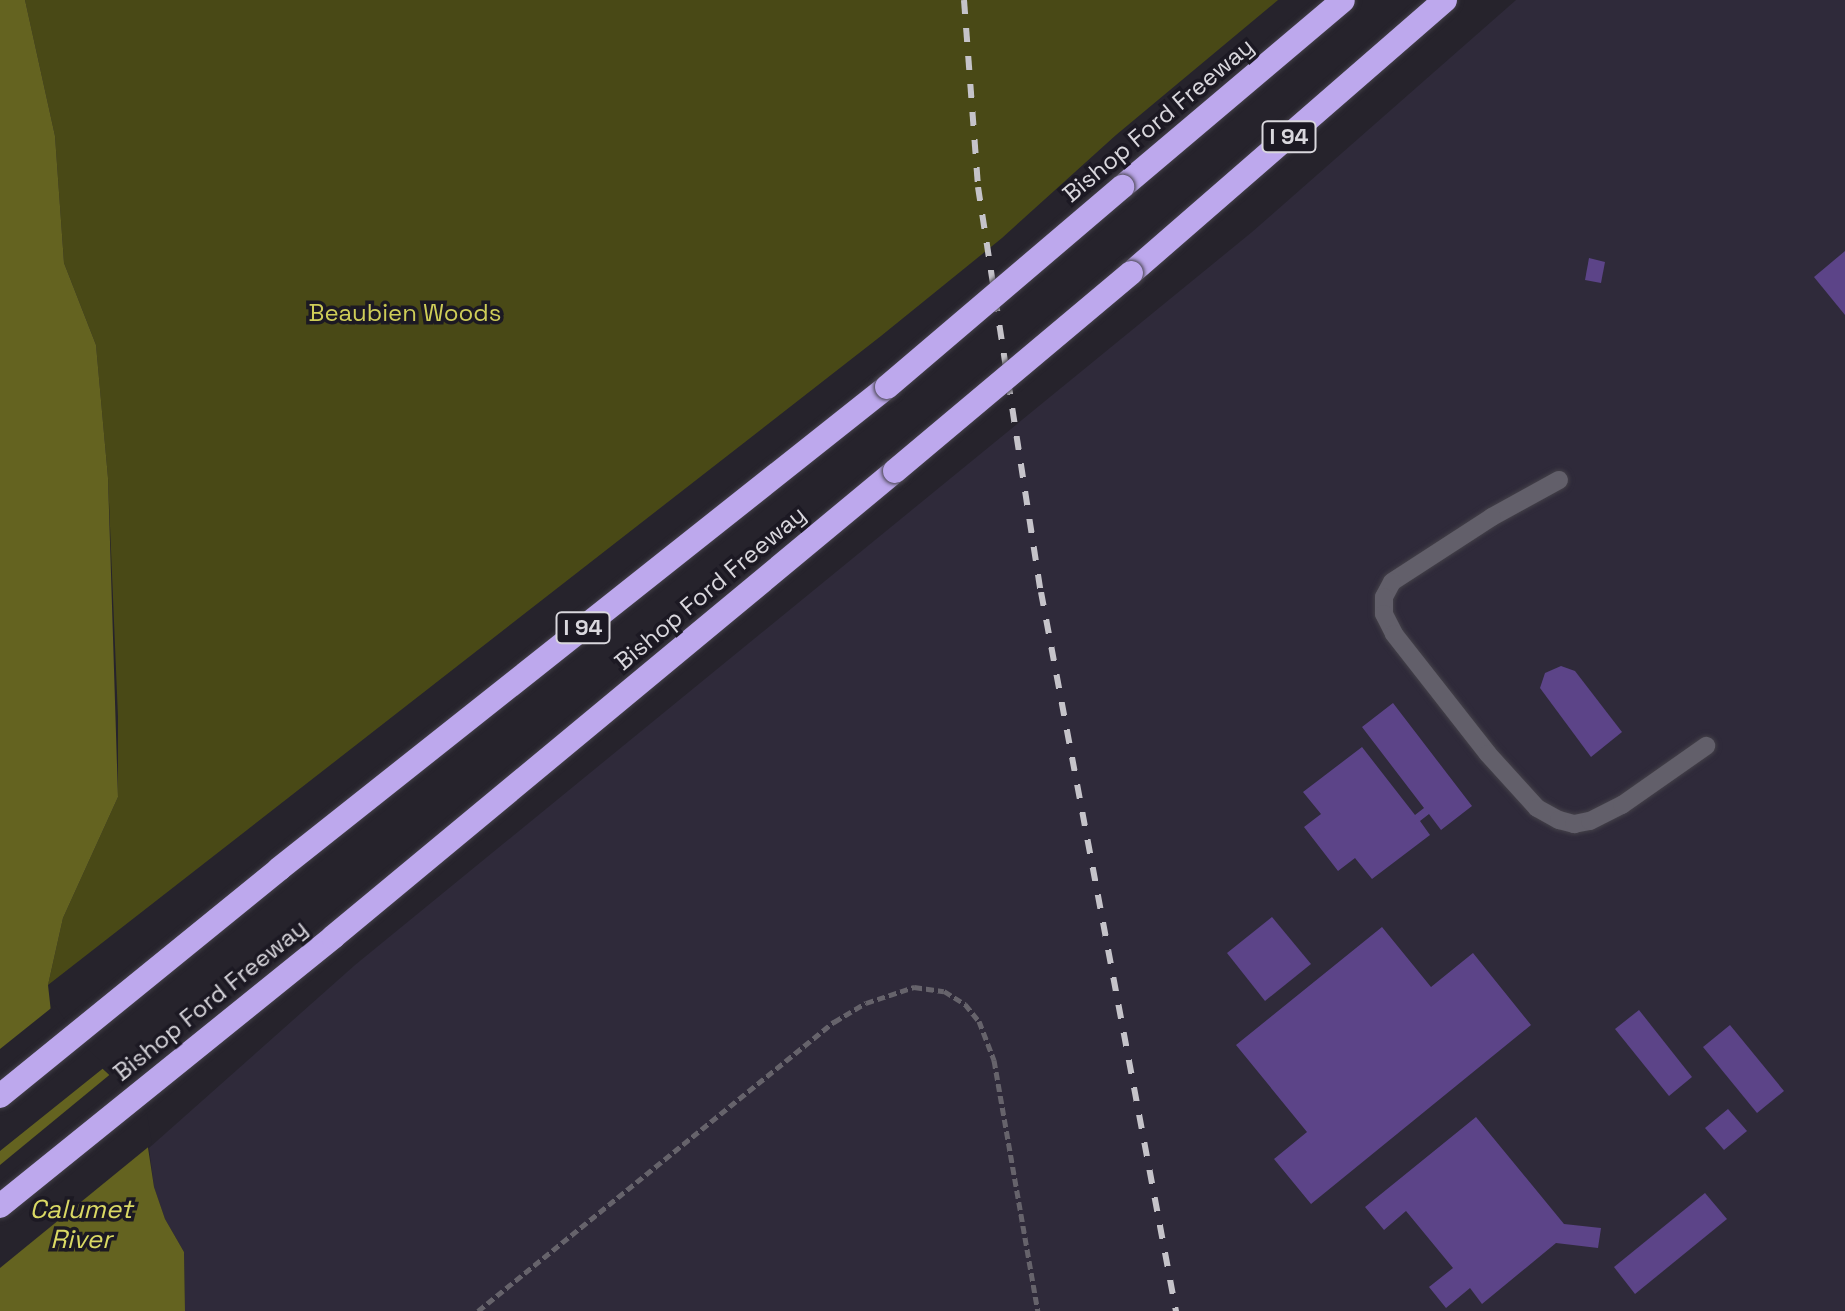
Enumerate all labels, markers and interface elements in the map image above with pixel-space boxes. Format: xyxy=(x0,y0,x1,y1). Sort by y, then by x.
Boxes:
street label: Bishop Ford Freeway xyxy=(1057,32,1259,208)
road number: I 94 xyxy=(1261,119,1317,155)
park label: Beaubien Woods xyxy=(308,299,502,327)
street label: Bishop Ford Freeway xyxy=(609,500,811,676)
road number: I 94 xyxy=(555,610,611,646)
street label: Bishop Ford Freeway xyxy=(108,913,312,1087)
water label: Calumet River xyxy=(29,1194,133,1256)

